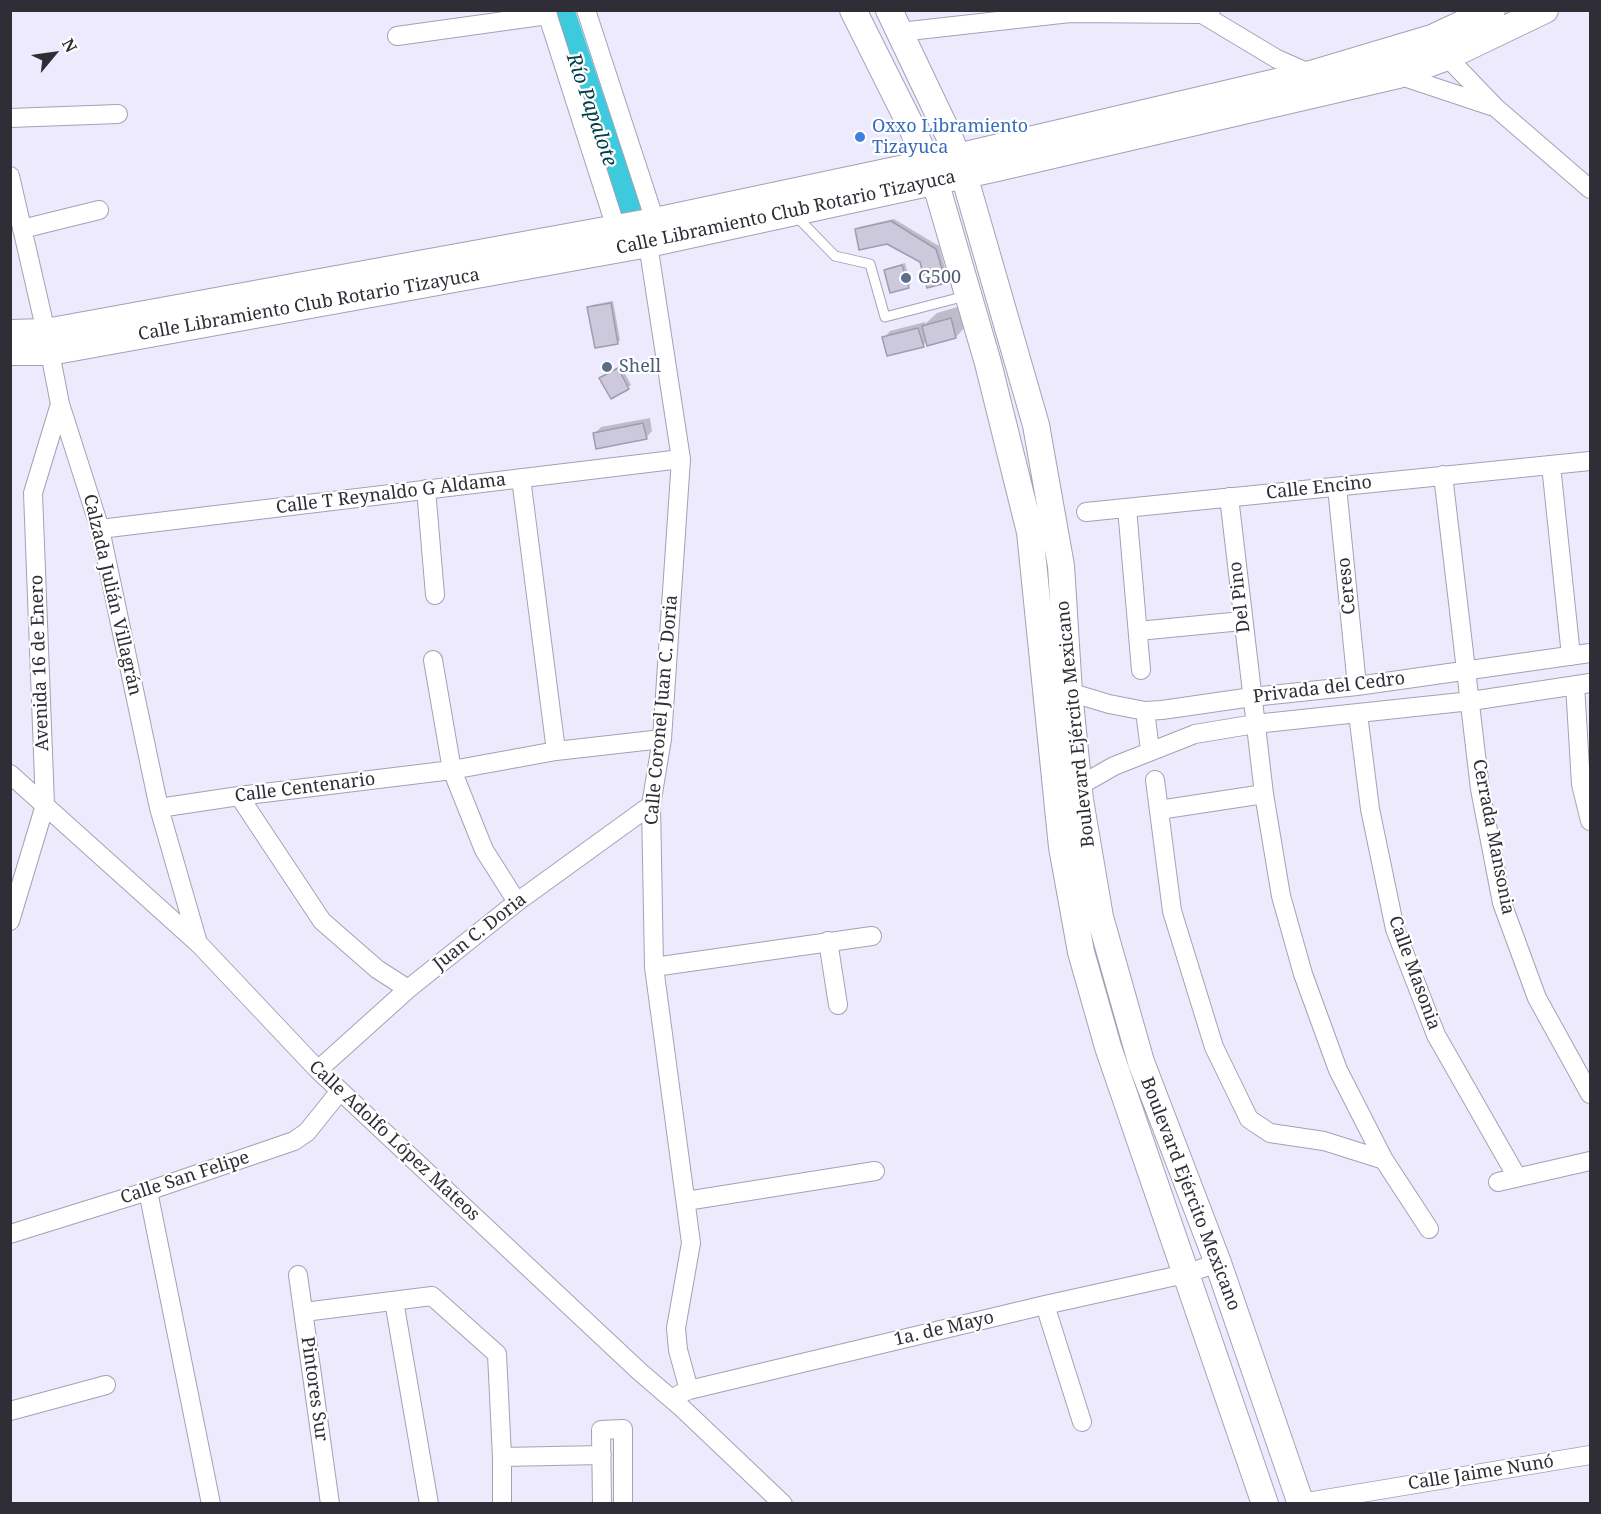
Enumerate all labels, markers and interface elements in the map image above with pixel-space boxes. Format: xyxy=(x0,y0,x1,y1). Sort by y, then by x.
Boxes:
north arrow xyxy=(24,24,84,84)
text: N xyxy=(57,34,82,56)
water label: Río Papalote xyxy=(560,50,622,170)
place label: Oxxo Libramiento Tizayuca xyxy=(872,116,1028,158)
marker: Oxxo Libramiento Tizayuca xyxy=(853,130,867,144)
street label: Calle Libramiento Club Rotario Tizayuca xyxy=(614,166,958,260)
street label: Calle Libramiento Club Rotario Tizayuca xyxy=(137,264,481,346)
place label: G500 xyxy=(918,267,961,289)
marker: G500 xyxy=(899,271,913,285)
place label: Shell xyxy=(619,356,661,378)
marker: Shell xyxy=(600,360,614,374)
street label: Calle T Reynaldo G Aldama xyxy=(275,469,507,519)
street label: Calle Encino xyxy=(1265,472,1373,504)
street label: Calzada Julián Villagrán xyxy=(78,492,146,698)
street label: Cereso xyxy=(1333,556,1361,616)
street label: Del Pino xyxy=(1225,560,1255,634)
street label: Avenida 16 de Enero xyxy=(26,574,54,752)
street label: Calle Coronel Juan C. Doria xyxy=(641,594,683,826)
street label: Boulevard Ejército Mexicano xyxy=(1052,600,1100,848)
street label: Privada del Cedro xyxy=(1252,668,1406,708)
street label: Cerrada Mansonia xyxy=(1467,757,1519,917)
street label: Calle Centenario xyxy=(234,769,376,807)
street label: Juan C. Doria xyxy=(429,889,531,975)
street label: Calle Masonia xyxy=(1383,913,1445,1033)
street label: Calle Adolfo López Mateos xyxy=(304,1056,484,1226)
street label: Boulevard Ejército Mexicano xyxy=(1135,1074,1245,1314)
street label: Calle San Felipe xyxy=(118,1147,252,1209)
street label: 1a. de Mayo xyxy=(892,1307,996,1351)
street label: Pintores Sur xyxy=(296,1335,332,1443)
street label: Calle Jaime Nunó xyxy=(1406,1451,1556,1495)

